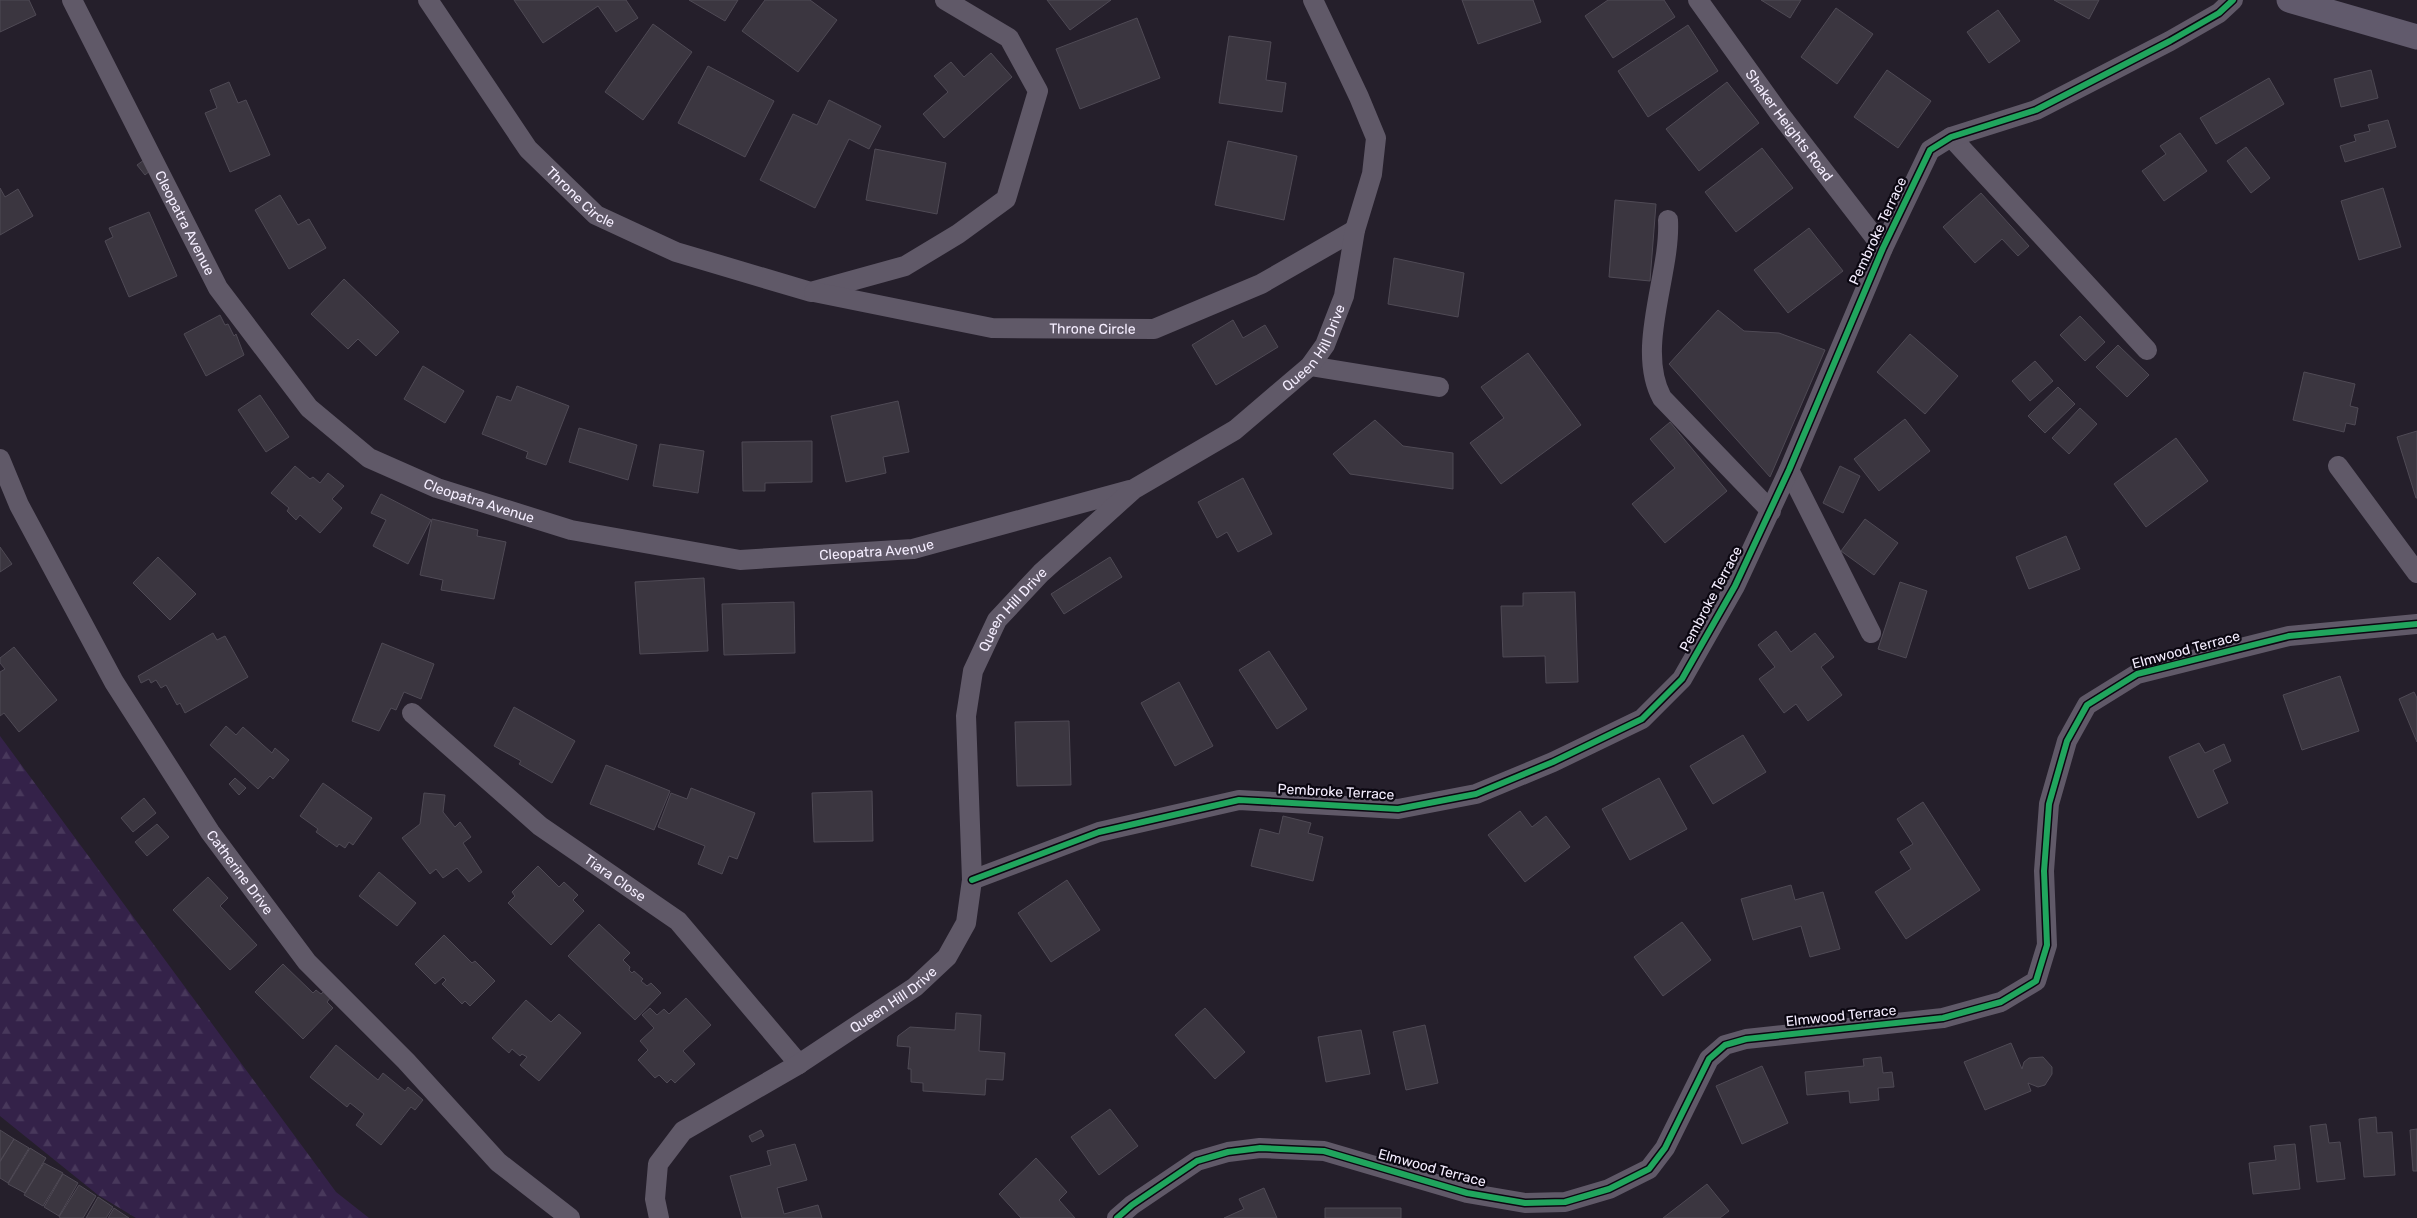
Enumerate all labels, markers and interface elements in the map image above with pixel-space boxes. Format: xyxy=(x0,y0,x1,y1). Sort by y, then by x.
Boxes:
street label: Shaker Heights Road xyxy=(1742,66,1837,185)
street label: Throne Circle xyxy=(542,163,618,231)
street label: Cleopatra Avenue xyxy=(151,168,219,278)
street label: Pembroke Terrace xyxy=(1846,174,1910,288)
street label: Queen Hill Drive xyxy=(1279,302,1349,395)
street label: Throne Circle xyxy=(1049,320,1136,337)
street label: Cleopatra Avenue xyxy=(421,475,537,527)
street label: Cleopatra Avenue xyxy=(819,535,936,563)
street label: Pembroke Terrace xyxy=(1676,543,1746,655)
street label: Queen Hill Drive xyxy=(975,563,1050,654)
street label: Elmwood Terrace xyxy=(2130,627,2242,673)
street label: Pembroke Terrace xyxy=(1277,780,1395,804)
street label: Catherine Drive xyxy=(203,827,277,918)
street label: Tiara Close xyxy=(581,851,650,905)
street label: Queen Hill Drive xyxy=(846,963,940,1036)
street label: Elmwood Terrace xyxy=(1785,1002,1897,1030)
street label: Elmwood Terrace xyxy=(1376,1145,1488,1191)

